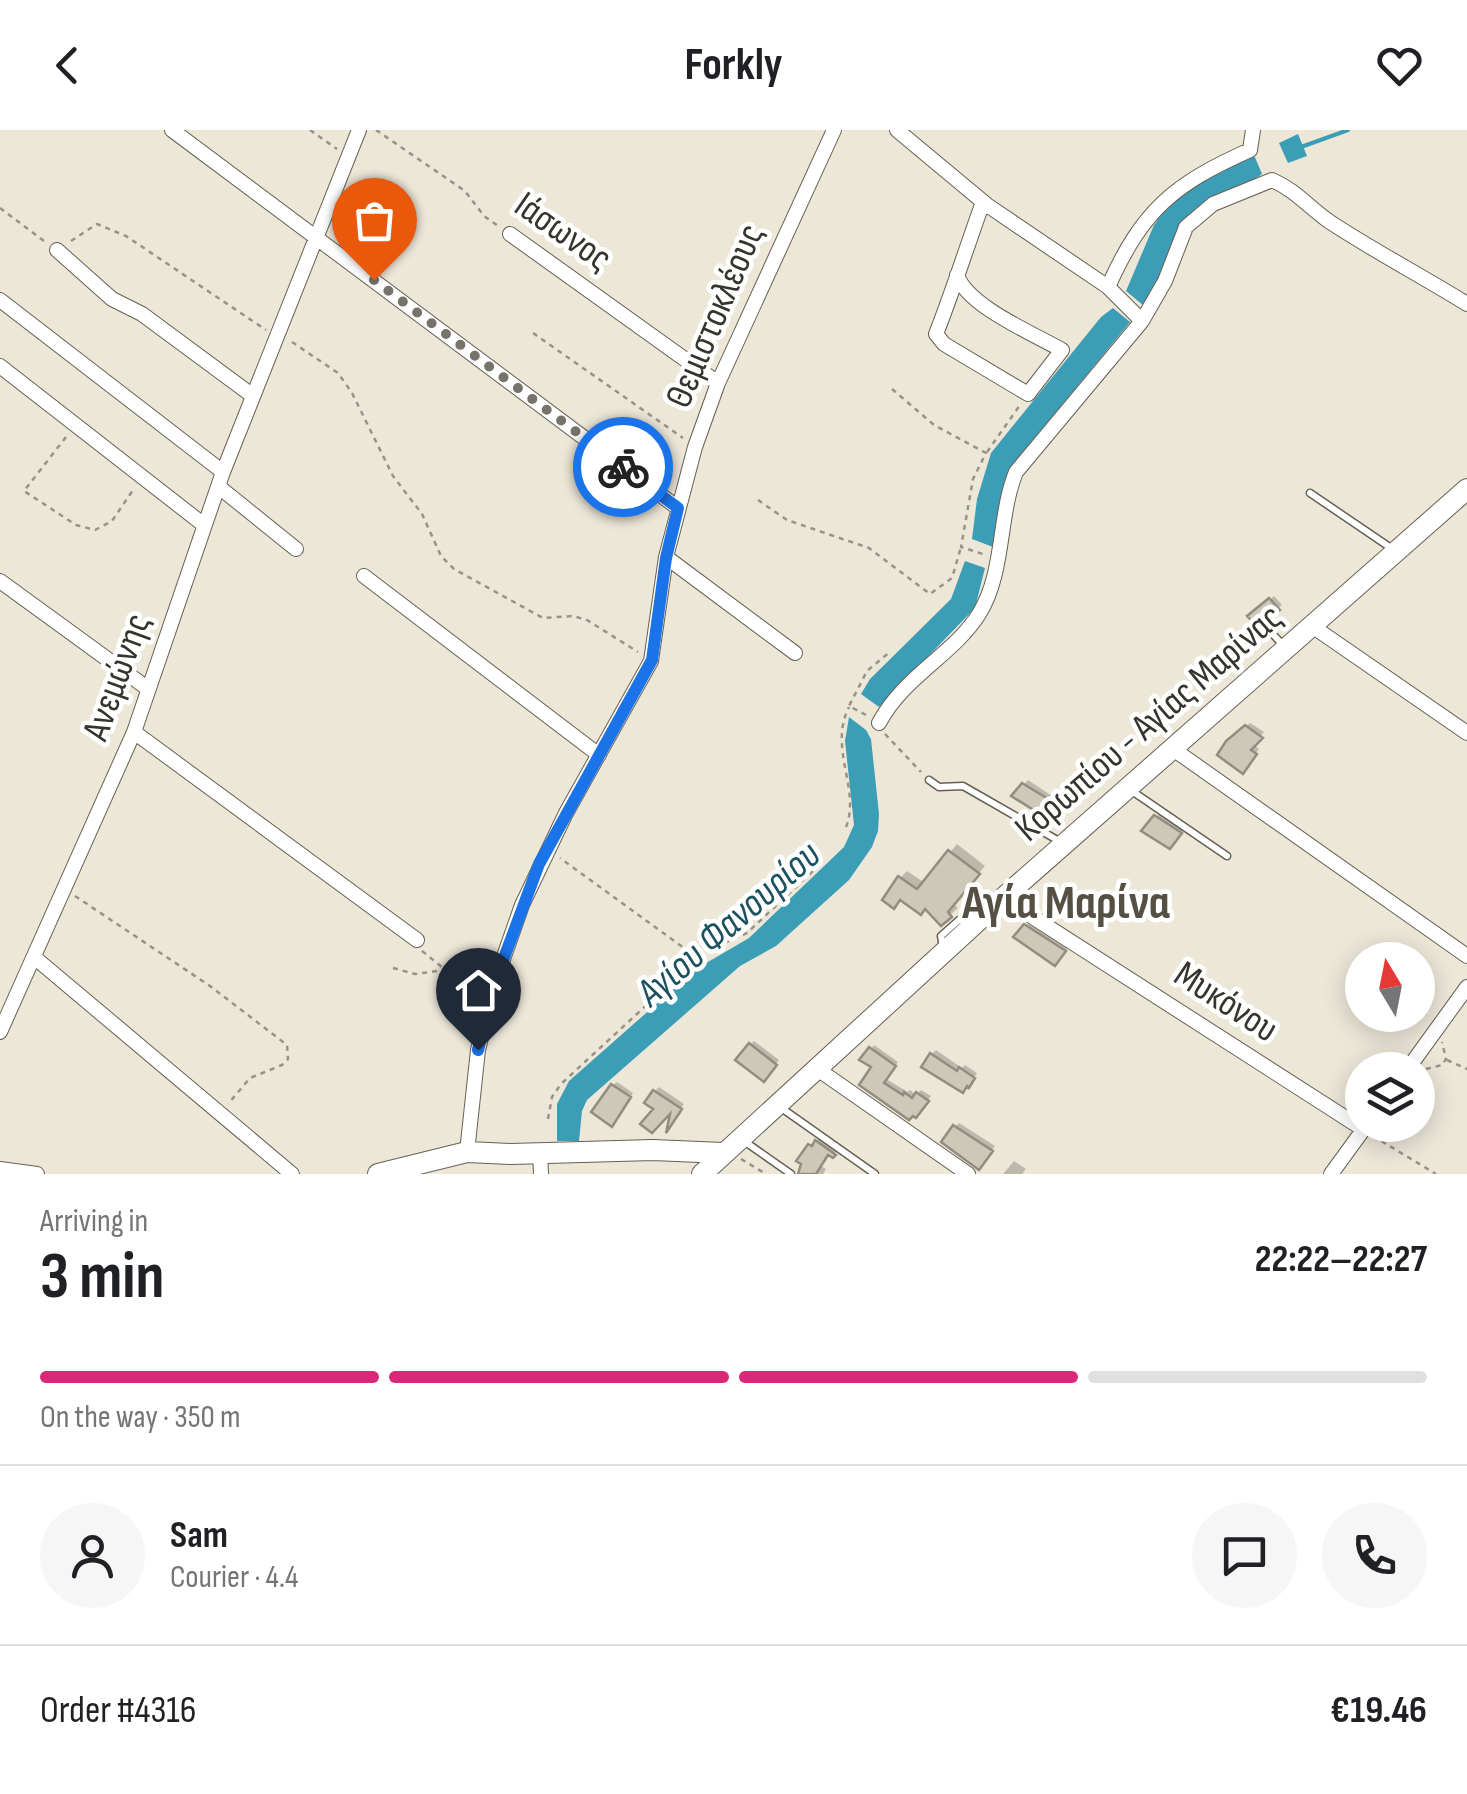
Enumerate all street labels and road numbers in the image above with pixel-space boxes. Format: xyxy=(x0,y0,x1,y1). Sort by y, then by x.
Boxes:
street label: Ιάσωνος xyxy=(506,183,620,281)
street label: Θεμιστοκλέους xyxy=(656,217,774,415)
street label: Κορωπίου - Αγίας Μαρίνας xyxy=(1006,595,1292,851)
street label: Ανεμώνης xyxy=(73,608,161,747)
street label: Μυκόνου xyxy=(1166,952,1286,1052)

